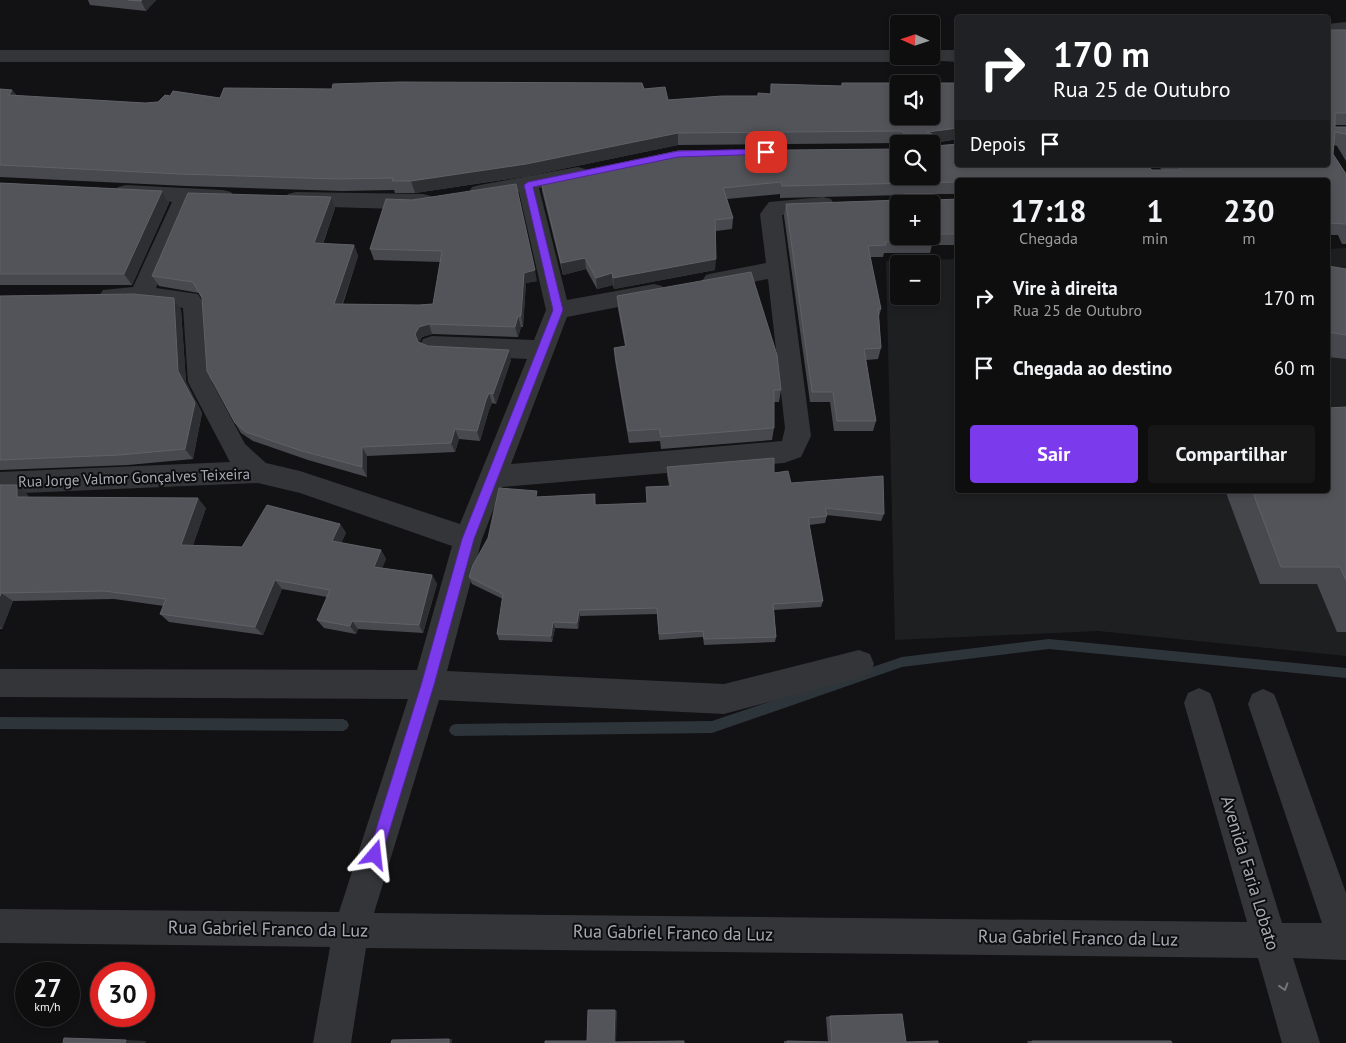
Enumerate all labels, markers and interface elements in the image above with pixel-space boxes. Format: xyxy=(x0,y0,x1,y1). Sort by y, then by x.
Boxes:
north arrow xyxy=(890,15,940,65)
map controls xyxy=(890,15,940,305)
text: 170 m xyxy=(1053,31,1150,77)
icon: right xyxy=(970,35,1035,100)
button: sound xyxy=(890,75,940,125)
text: Rua 25 de Outubro xyxy=(1053,75,1231,103)
icon: arrive xyxy=(1036,130,1064,158)
pin xyxy=(745,131,787,173)
text: Depois xyxy=(970,132,1026,156)
button: search xyxy=(890,135,940,185)
icon: arrive xyxy=(752,138,780,166)
text: 17:18 xyxy=(1010,191,1087,230)
text: 1 xyxy=(1147,191,1164,230)
text: 230 xyxy=(1223,191,1275,230)
button: + xyxy=(890,195,940,245)
text: Chegada xyxy=(1019,228,1078,248)
text: min xyxy=(1142,228,1168,248)
text: m xyxy=(1243,228,1256,248)
button: − xyxy=(890,255,940,305)
text: Vire à direita xyxy=(1013,276,1118,300)
icon: right xyxy=(970,284,998,312)
text: 170 m xyxy=(1263,286,1315,310)
text: Rua 25 de Outubro xyxy=(1013,300,1142,320)
icon: arrive xyxy=(970,354,998,382)
text: Chegada ao destino xyxy=(1013,356,1172,380)
text: 60 m xyxy=(1274,356,1315,380)
button: Sair xyxy=(970,425,1138,483)
button: Compartilhar xyxy=(1148,425,1315,483)
street label: Rua Jorge Valmor Gonçalves Teixeira xyxy=(18,464,250,491)
street label: Avenida Faria Lobato xyxy=(1216,793,1285,953)
position arrow xyxy=(348,828,400,880)
street label: Rua Gabriel Franco da Luz xyxy=(168,915,368,942)
street label: Rua Gabriel Franco da Luz xyxy=(573,919,773,946)
street label: Rua Gabriel Franco da Luz xyxy=(978,924,1178,951)
speed limit sign: 30 xyxy=(90,962,155,1027)
text: 27 xyxy=(33,972,62,1004)
one-way arrow xyxy=(1278,982,1288,990)
text: km/h xyxy=(34,999,61,1014)

